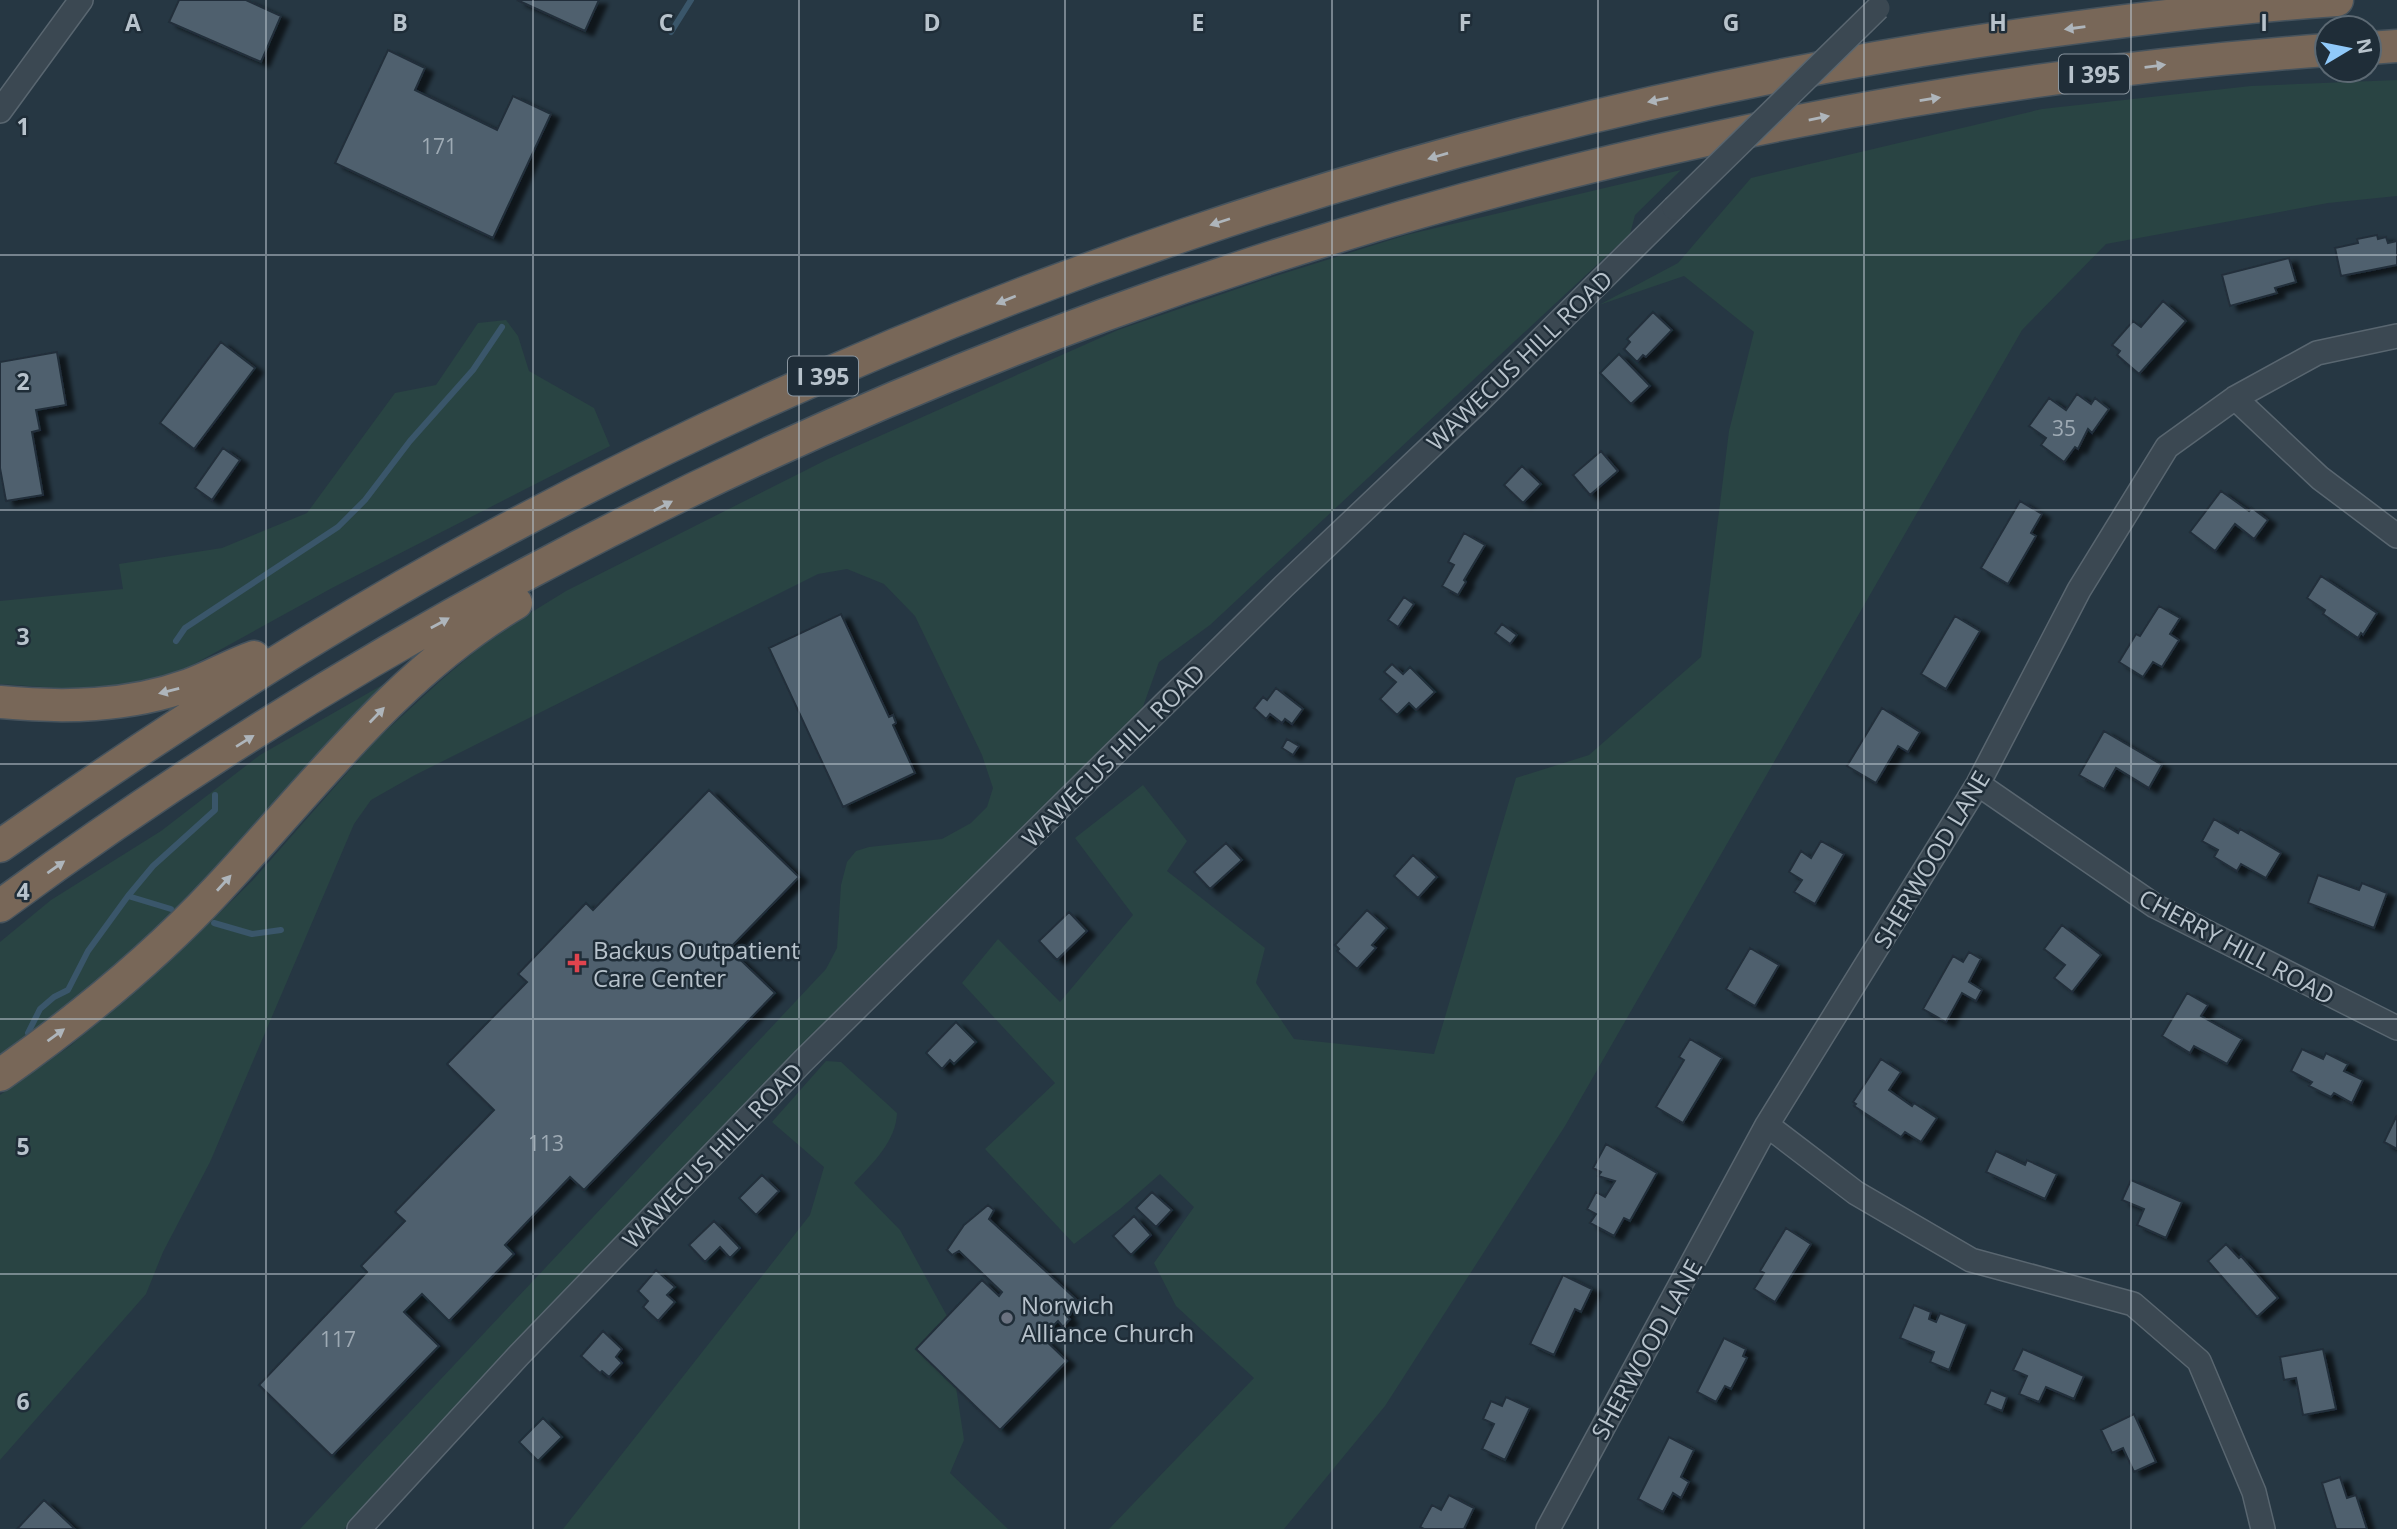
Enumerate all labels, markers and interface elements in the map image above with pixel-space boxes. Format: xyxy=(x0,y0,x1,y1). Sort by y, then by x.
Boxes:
text: A xyxy=(125,6,141,38)
text: B xyxy=(392,6,408,38)
text: C xyxy=(659,6,673,38)
text: D xyxy=(923,6,941,38)
text: E xyxy=(1192,6,1204,38)
text: F xyxy=(1459,6,1471,38)
text: G xyxy=(1723,6,1739,38)
text: H xyxy=(1989,6,2007,38)
text: I xyxy=(2260,6,2268,38)
north arrow xyxy=(2313,14,2383,84)
one-way arrow xyxy=(2064,22,2086,33)
text: N xyxy=(2351,36,2379,56)
road number: I 395 xyxy=(2059,54,2129,94)
one-way arrow xyxy=(2144,61,2166,72)
one-way arrow xyxy=(1919,93,1941,104)
one-way arrow xyxy=(1647,95,1669,106)
text: 1 xyxy=(16,110,30,142)
one-way arrow xyxy=(1808,112,1830,123)
house number: 171 xyxy=(421,132,457,160)
one-way arrow xyxy=(1426,151,1448,162)
one-way arrow xyxy=(1209,217,1230,228)
street label: WAWECUS HILL ROAD xyxy=(1419,262,1619,458)
one-way arrow xyxy=(996,295,1017,306)
road number: I 395 xyxy=(788,356,858,396)
text: 2 xyxy=(16,365,30,397)
house number: 35 xyxy=(2052,414,2076,442)
one-way arrow xyxy=(653,500,673,511)
one-way arrow xyxy=(430,617,449,629)
text: 3 xyxy=(16,620,30,652)
street label: WAWECUS HILL ROAD xyxy=(1014,656,1212,854)
one-way arrow xyxy=(158,686,180,697)
one-way arrow xyxy=(369,707,385,724)
one-way arrow xyxy=(235,734,255,747)
street label: SHERWOOD LANE xyxy=(1865,764,1997,954)
one-way arrow xyxy=(47,860,65,874)
one-way arrow xyxy=(216,874,232,892)
text: 4 xyxy=(16,875,30,907)
street label: CHERRY HILL ROAD xyxy=(2133,880,2341,1012)
place label: Backus Outpatient Care Center xyxy=(593,933,800,994)
marker: Backus Outpatient Care Center xyxy=(567,953,587,973)
one-way arrow xyxy=(46,1028,64,1043)
street label: WAWECUS HILL ROAD xyxy=(614,1055,810,1255)
house number: 113 xyxy=(528,1129,564,1157)
text: 5 xyxy=(16,1130,30,1162)
street label: SHERWOOD LANE xyxy=(1583,1253,1709,1445)
place label: Norwich Alliance Church xyxy=(1021,1288,1194,1349)
marker: Norwich Alliance Church xyxy=(999,1310,1015,1326)
house number: 117 xyxy=(320,1325,356,1353)
text: 6 xyxy=(16,1385,30,1417)

